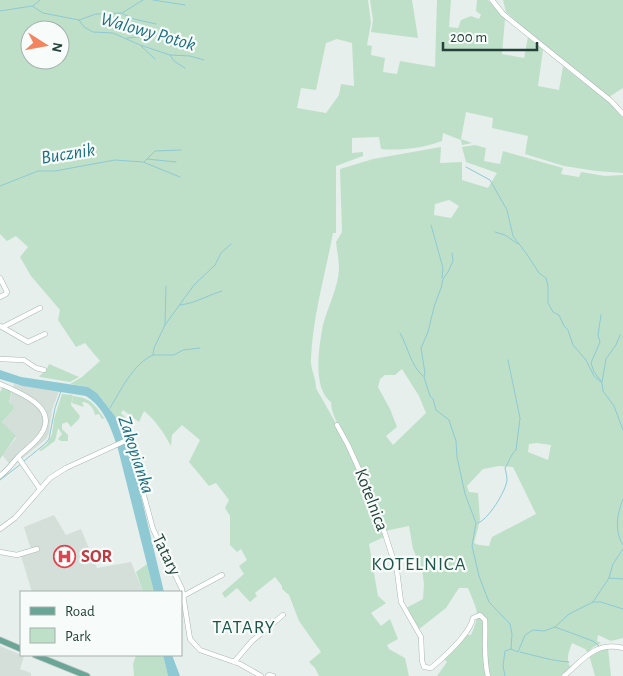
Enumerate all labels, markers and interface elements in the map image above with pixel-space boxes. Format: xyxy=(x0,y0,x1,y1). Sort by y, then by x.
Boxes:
water label: Walowy Potok xyxy=(98,9,198,55)
north arrow xyxy=(20,20,70,70)
scale bar xyxy=(443,20,537,52)
text: 200 m xyxy=(450,30,487,45)
text: N xyxy=(49,41,65,53)
water label: Bucznik xyxy=(40,140,97,168)
water label: Zakopianka xyxy=(115,414,157,496)
street label: Kotelnica xyxy=(351,466,391,534)
street label: Tatary xyxy=(148,531,184,579)
hospital icon: SOR xyxy=(53,545,77,569)
place label: SOR xyxy=(81,548,112,566)
district label: KOTELNICA xyxy=(371,555,467,574)
legend xyxy=(20,591,182,656)
text: Road xyxy=(65,604,95,619)
district label: TATARY xyxy=(212,618,276,637)
text: Park xyxy=(65,629,91,644)

